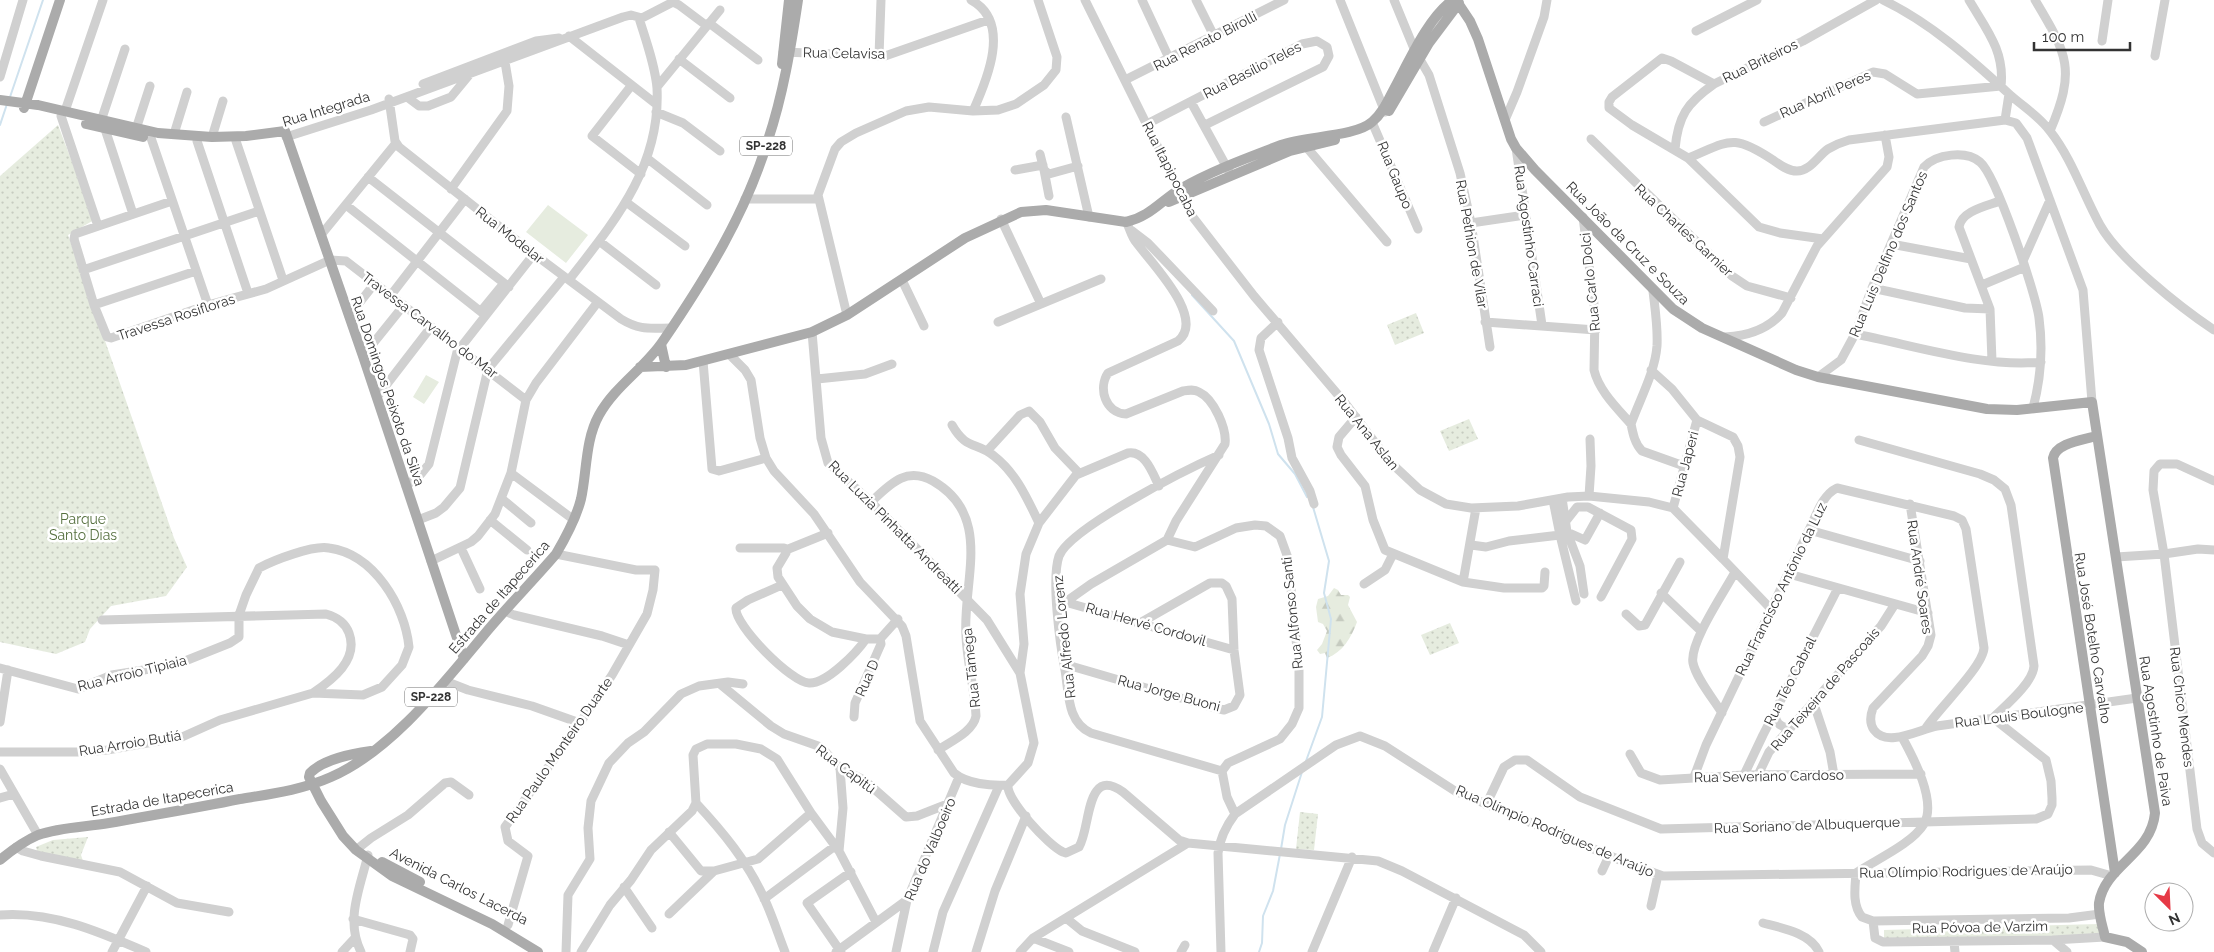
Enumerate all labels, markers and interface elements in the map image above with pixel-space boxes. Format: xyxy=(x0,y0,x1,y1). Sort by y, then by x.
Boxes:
street label: Rua Renato Birolli xyxy=(1151,8,1259,74)
scale bar xyxy=(2034,20,2130,52)
text: 100 m xyxy=(2042,28,2084,46)
street label: Rua Briteiros xyxy=(1720,36,1800,86)
street label: Rua Basílio Teles xyxy=(1200,38,1304,102)
street label: Rua Celavisa xyxy=(803,44,885,62)
street label: Rua Abril Peres xyxy=(1777,67,1873,121)
street label: Rua Integrada xyxy=(280,88,372,130)
street label: Rua Itapipocaba xyxy=(1139,119,1201,219)
road number: SP-228 xyxy=(740,136,792,156)
street label: Rua Gaupo xyxy=(1374,139,1416,211)
street label: Rua Agostinho Carraci xyxy=(1511,164,1547,308)
street label: Rua Luís Delfino dos Santos xyxy=(1846,168,1930,339)
street label: Rua João da Cruz e Souza xyxy=(1563,178,1693,308)
street label: Rua Pethion de Vilar xyxy=(1453,179,1491,310)
street label: Rua Charles Garnier xyxy=(1632,180,1736,280)
street label: Rua Modelar xyxy=(473,203,547,267)
street label: Rua Carlo Dolci xyxy=(1577,232,1603,332)
street label: Travessa Carvalho do Mar xyxy=(359,269,501,381)
street label: Travessa Rosifloras xyxy=(115,290,237,344)
street label: Rua Domingos Peixoto da Silva xyxy=(348,294,428,488)
street label: Rua Ana Aslan xyxy=(1332,391,1402,473)
street label: Rua Japeri xyxy=(1669,429,1701,499)
street label: Rua Luzia Pinhatta Andreatti xyxy=(825,457,965,597)
street label: Rua Francisco Antônio da Luz xyxy=(1732,500,1830,678)
park label: Parque Santo Dias xyxy=(49,511,117,543)
street label: Rua André Soares xyxy=(1904,519,1936,635)
street label: Estrada de Itapecerica xyxy=(446,537,552,657)
street label: Rua José Botelho Carvalho xyxy=(2072,551,2114,725)
street label: Rua Alfonso Santi xyxy=(1278,556,1306,670)
street label: Rua Alfredo Lorenz xyxy=(1050,574,1078,699)
street label: Rua Hervé Cordovil xyxy=(1084,599,1208,649)
street label: Rua Teixeira de Pascoais xyxy=(1767,624,1883,754)
street label: Rua Tâmega xyxy=(959,627,983,709)
street label: Rua Téo Cabral xyxy=(1761,634,1819,728)
street label: Rua Chico Mendes xyxy=(2167,646,2197,768)
street label: Rua Arroio Tipiaia xyxy=(76,652,188,694)
street label: Rua Agostinho de Paiva xyxy=(2136,655,2176,807)
street label: Rua D xyxy=(852,657,882,699)
street label: Rua Jorge Buoni xyxy=(1116,672,1222,714)
street label: Rua Paulo Monteiro Duarte xyxy=(503,674,615,826)
road number: SP-228 xyxy=(405,688,457,706)
street label: Rua Louis Boulogne xyxy=(1954,699,2084,731)
street label: Rua Arroio Butiá xyxy=(78,727,182,759)
street label: Rua Capitú xyxy=(813,741,879,797)
street label: Rua Severiano Cardoso xyxy=(1694,767,1844,785)
street label: Estrada de Itapecerica xyxy=(89,779,235,819)
street label: Rua Olímpio Rodrigues de Araújo xyxy=(1454,782,1656,880)
street label: Rua do Valboeiro xyxy=(901,795,959,903)
street label: Rua Soriano de Albuquerque xyxy=(1714,814,1900,836)
street label: Avenida Carlos Lacerda xyxy=(387,844,531,928)
street label: Rua Olímpio Rodrigues de Araújo xyxy=(1859,861,2073,881)
north arrow xyxy=(2144,882,2194,932)
text: N xyxy=(2166,909,2182,928)
street label: Rua Póvoa de Varzim xyxy=(1912,918,2048,936)

